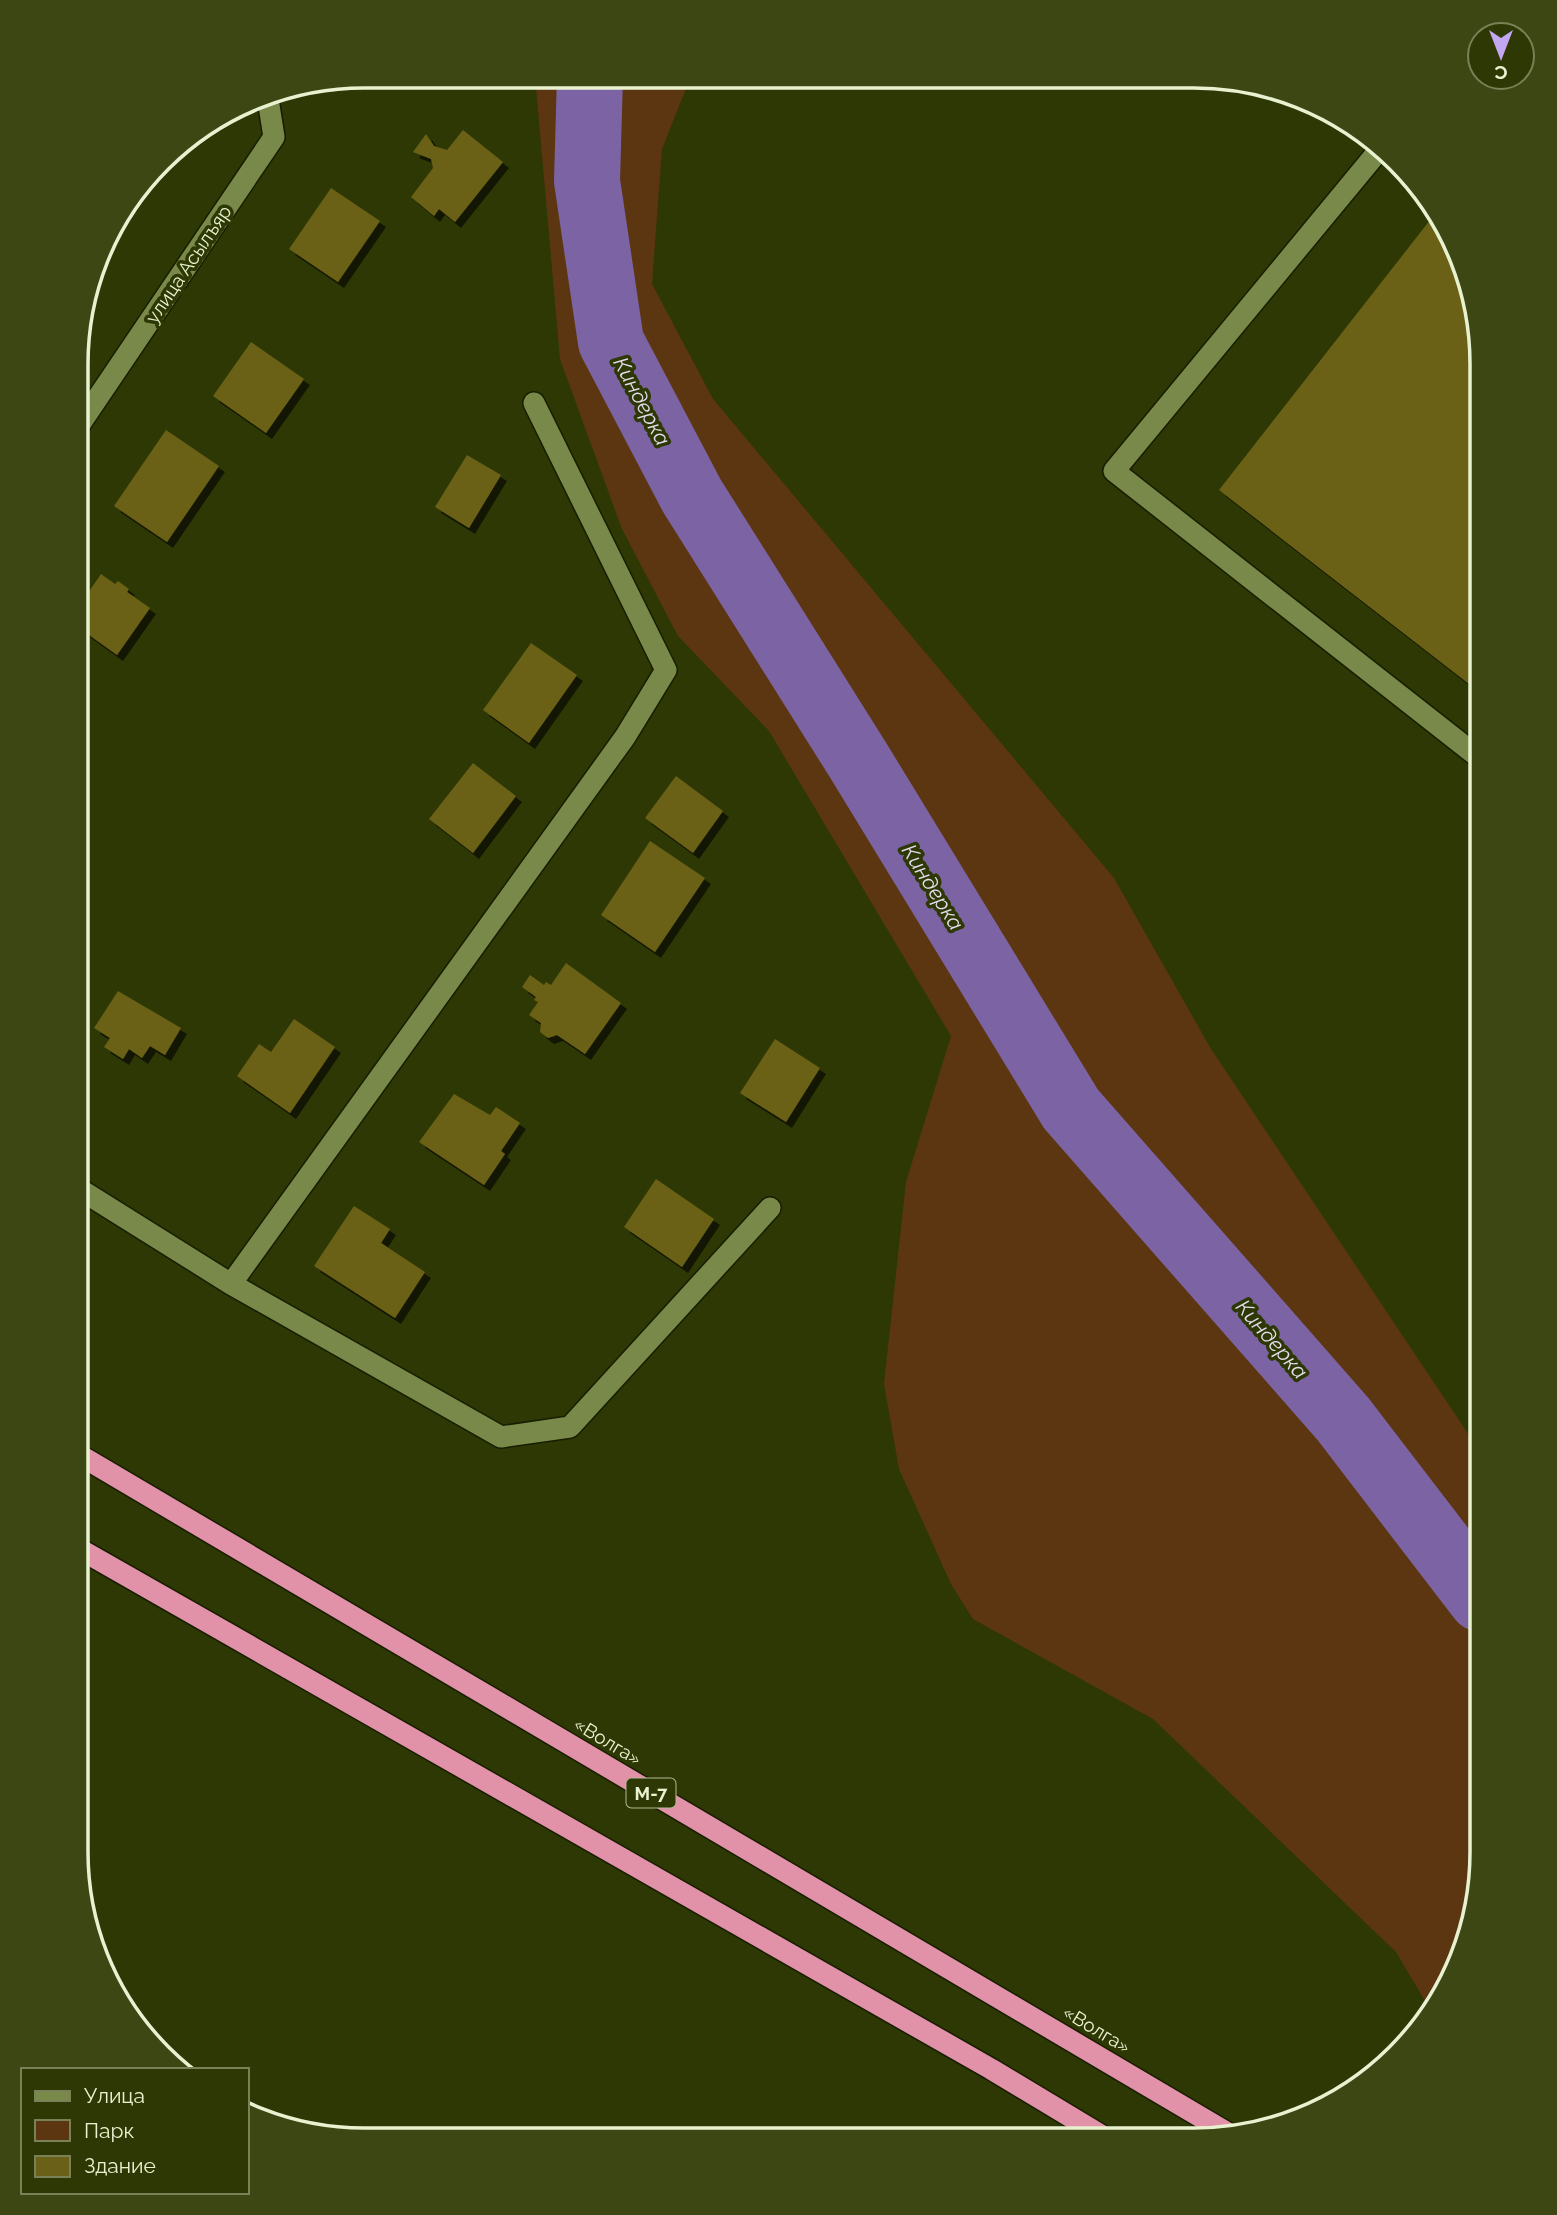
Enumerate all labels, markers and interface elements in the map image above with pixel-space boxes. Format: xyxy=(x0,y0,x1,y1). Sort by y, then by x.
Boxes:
north arrow xyxy=(1466,21,1536,91)
text: С xyxy=(1494,62,1508,84)
street label: улица Асылъяр xyxy=(140,201,236,327)
water label: Киндерка xyxy=(608,352,676,450)
water label: Киндерка xyxy=(897,839,969,935)
water label: Киндерка xyxy=(1231,1294,1313,1384)
street label: «Волга» xyxy=(570,1712,646,1770)
road number: М-7 xyxy=(626,1778,676,1808)
street label: «Волга» xyxy=(1059,2000,1135,2058)
legend xyxy=(21,2068,248,2194)
text: Улица xyxy=(84,2083,145,2108)
text: Парк xyxy=(84,2118,134,2143)
text: Здание xyxy=(84,2153,156,2178)

